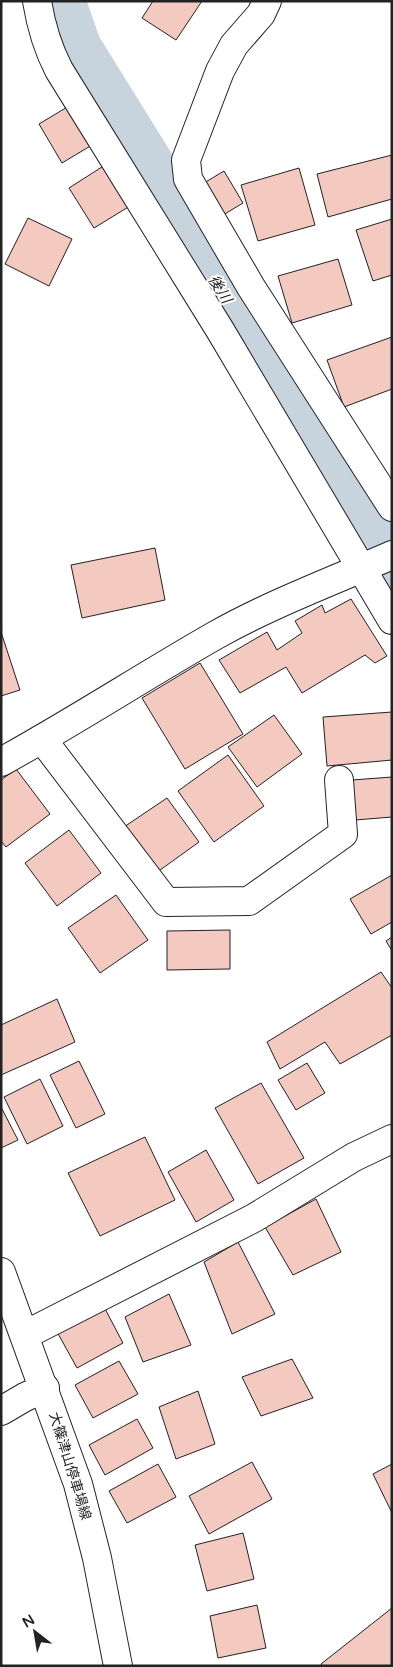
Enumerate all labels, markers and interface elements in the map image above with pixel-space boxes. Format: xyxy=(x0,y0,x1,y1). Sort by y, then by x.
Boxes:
water label: 後川 xyxy=(204,272,237,308)
street label: 大篠津山停車場線 xyxy=(45,1410,95,1522)
north arrow xyxy=(10,1607,60,1657)
text: N xyxy=(19,1611,38,1631)

